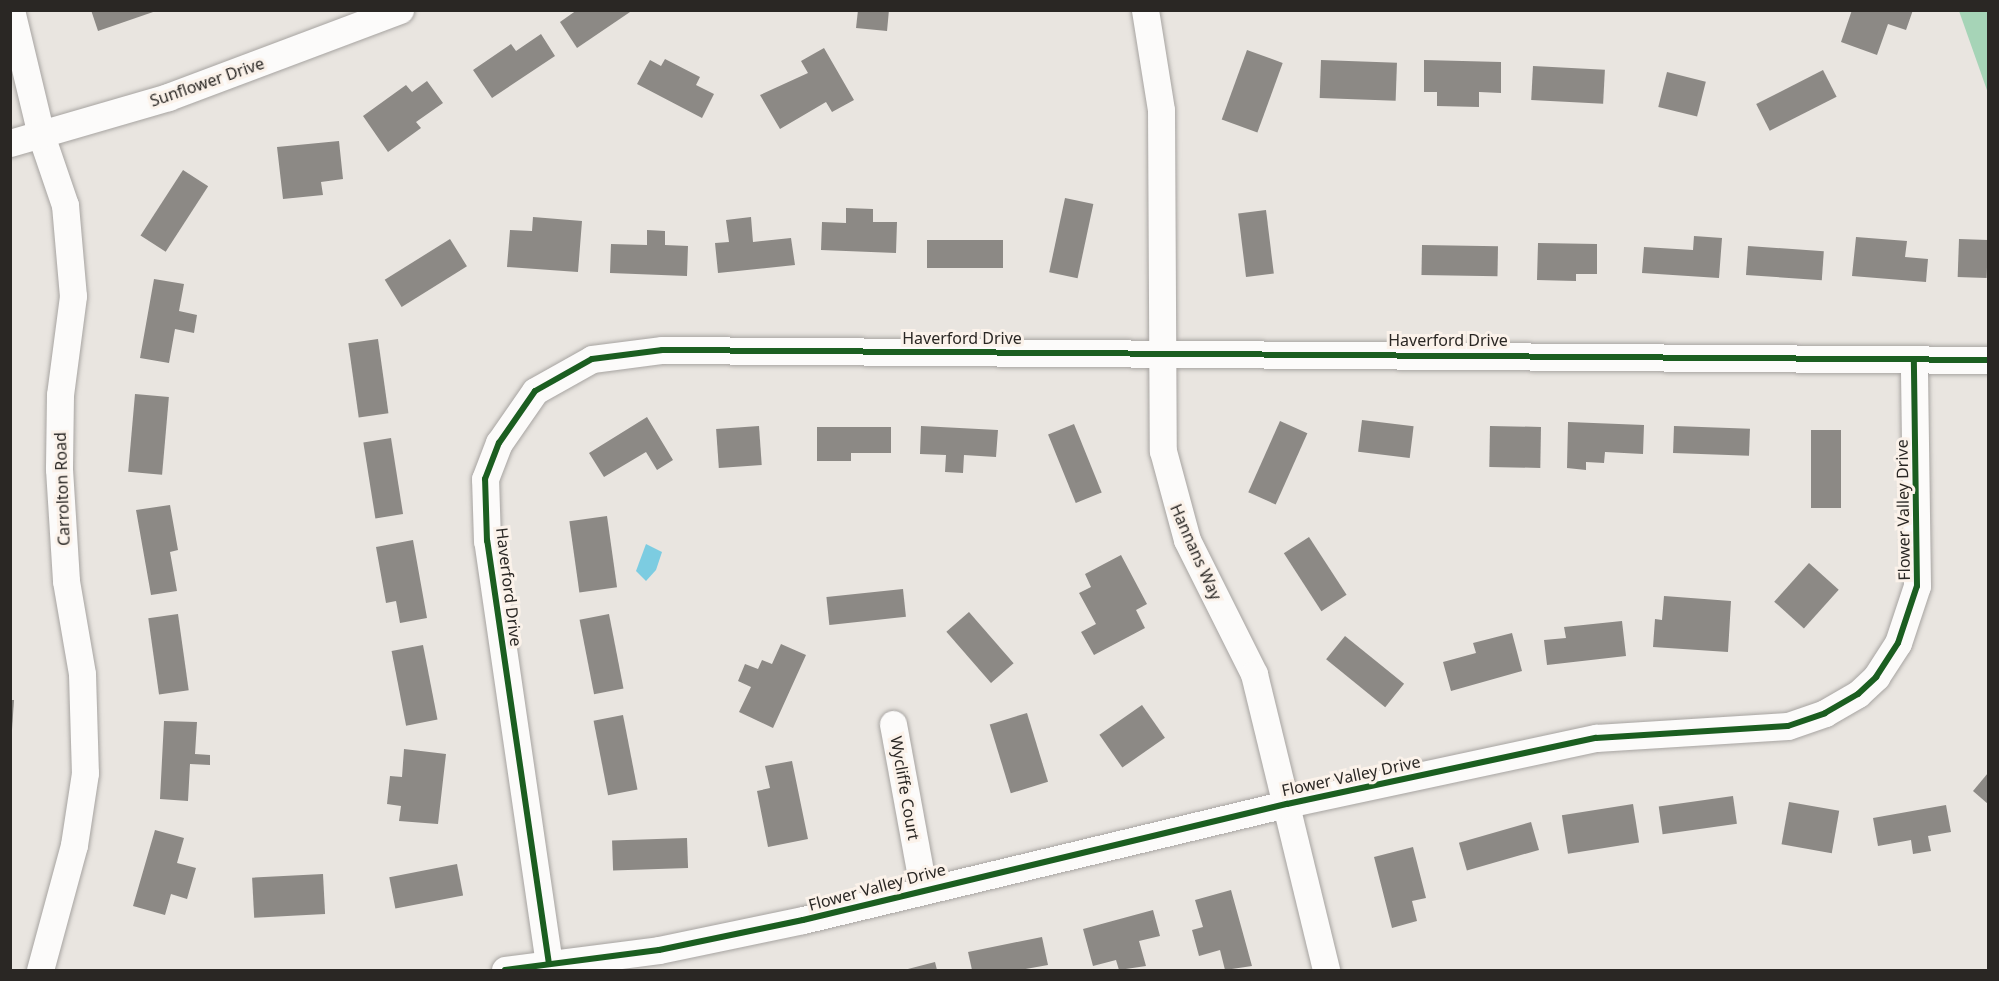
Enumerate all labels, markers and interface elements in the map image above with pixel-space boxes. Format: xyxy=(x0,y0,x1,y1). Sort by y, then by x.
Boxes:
street label: Sunflower Drive xyxy=(147,53,267,111)
street label: Haverford Drive xyxy=(902,328,1022,348)
street label: Haverford Drive xyxy=(1388,330,1508,350)
street label: Carrolton Road xyxy=(50,432,74,546)
street label: Flower Valley Drive xyxy=(1892,439,1914,581)
street label: Hannans Way xyxy=(1166,501,1226,603)
street label: Haverford Drive xyxy=(492,526,526,648)
street label: Wycliffe Court xyxy=(886,735,924,841)
street label: Flower Valley Drive xyxy=(1280,752,1422,800)
street label: Flower Valley Drive xyxy=(806,859,948,915)

